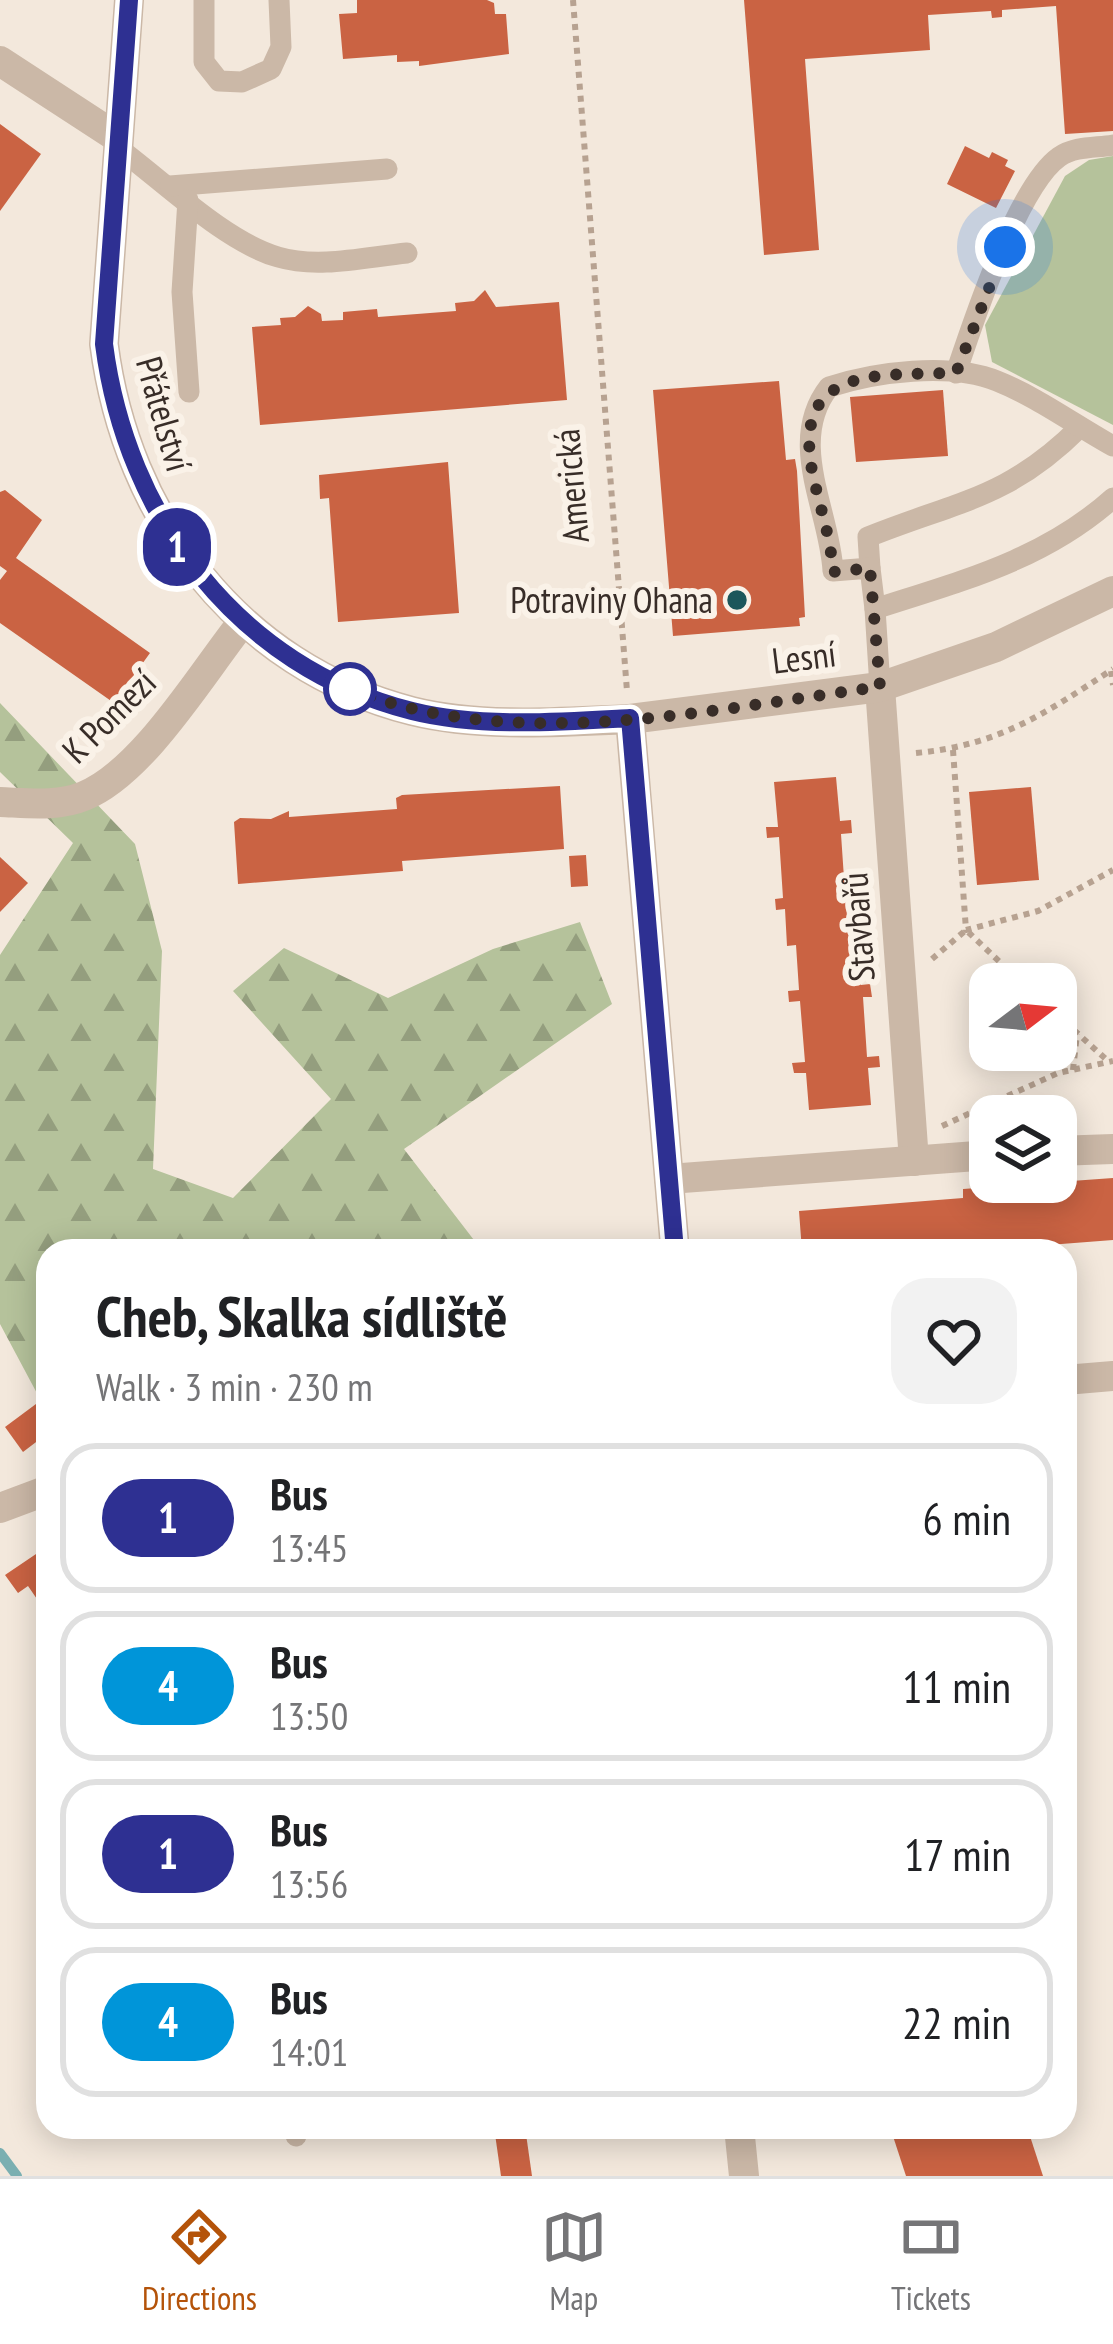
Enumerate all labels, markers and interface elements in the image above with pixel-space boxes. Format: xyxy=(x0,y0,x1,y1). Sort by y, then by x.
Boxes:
your location xyxy=(975,217,1035,277)
street label: Přátelství xyxy=(126,351,203,477)
street label: Americká xyxy=(542,427,599,545)
line badge: 1 xyxy=(138,508,216,586)
text: 1 xyxy=(167,519,187,574)
place label: Potraviny Ohana xyxy=(510,576,713,623)
marker: Potraviny Ohana xyxy=(724,587,750,613)
street label: Lesní xyxy=(769,629,839,684)
street label: K Pomezí xyxy=(52,659,166,773)
unlabelled marker xyxy=(325,664,375,714)
street label: Stavbařů xyxy=(830,871,885,983)
north arrow xyxy=(969,963,1077,1071)
map controls xyxy=(969,963,1077,1203)
button: layers xyxy=(969,1095,1077,1203)
button: heart xyxy=(891,1278,1017,1404)
text: Cheb, Skalka sídliště xyxy=(96,1279,508,1353)
text: Walk · 3 min · 230 m xyxy=(96,1361,373,1412)
text: Bus xyxy=(270,1464,328,1522)
text: 6 min xyxy=(922,1489,1011,1547)
text: 1 xyxy=(158,1490,178,1545)
text: 13:45 xyxy=(270,1522,348,1573)
text: Bus xyxy=(270,1632,328,1690)
text: 11 min xyxy=(902,1657,1011,1715)
text: 4 xyxy=(158,1658,178,1713)
text: 13:50 xyxy=(270,1690,348,1741)
text: Bus xyxy=(270,1800,328,1858)
text: 17 min xyxy=(904,1825,1011,1883)
text: 1 xyxy=(158,1826,178,1881)
text: 13:56 xyxy=(270,1858,348,1909)
text: Bus xyxy=(270,1968,328,2026)
text: 22 min xyxy=(902,1993,1011,2051)
text: 4 xyxy=(158,1994,178,2049)
text: 14:01 xyxy=(270,2026,348,2077)
tab: Directions xyxy=(142,2204,257,2319)
tab: Map xyxy=(541,2204,607,2319)
tab: Tickets xyxy=(891,2204,971,2319)

